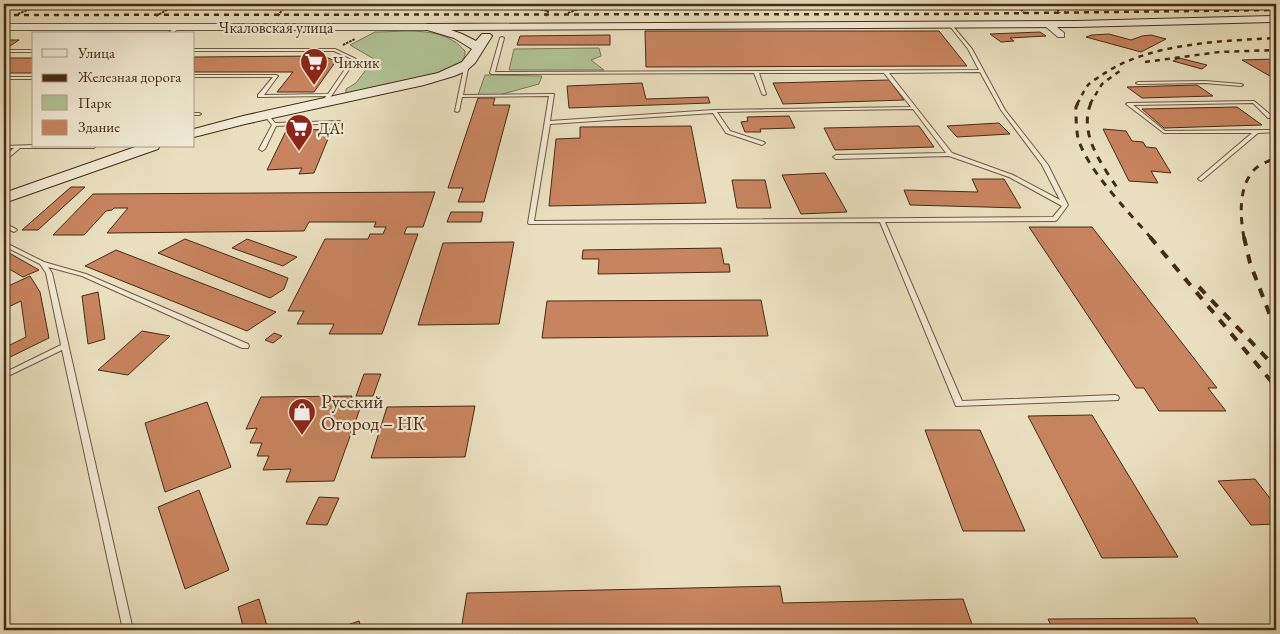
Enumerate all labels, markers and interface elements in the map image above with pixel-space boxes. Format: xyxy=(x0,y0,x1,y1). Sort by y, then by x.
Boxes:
street label: Чкаловская улица xyxy=(219,17,334,38)
legend xyxy=(32,32,195,148)
text: Улица xyxy=(77,43,115,62)
supermarket icon: Чижик xyxy=(299,47,329,86)
place label: Чижик xyxy=(333,52,380,73)
text: Железная дорога xyxy=(77,67,181,86)
text: Парк xyxy=(78,93,111,112)
supermarket icon: ДА! xyxy=(284,113,314,152)
text: Здание xyxy=(78,117,120,136)
place label: ДА! xyxy=(318,118,344,139)
place label: Русский Огород – НК xyxy=(321,389,426,436)
shop icon: Русский Огород – НК xyxy=(287,397,317,436)

